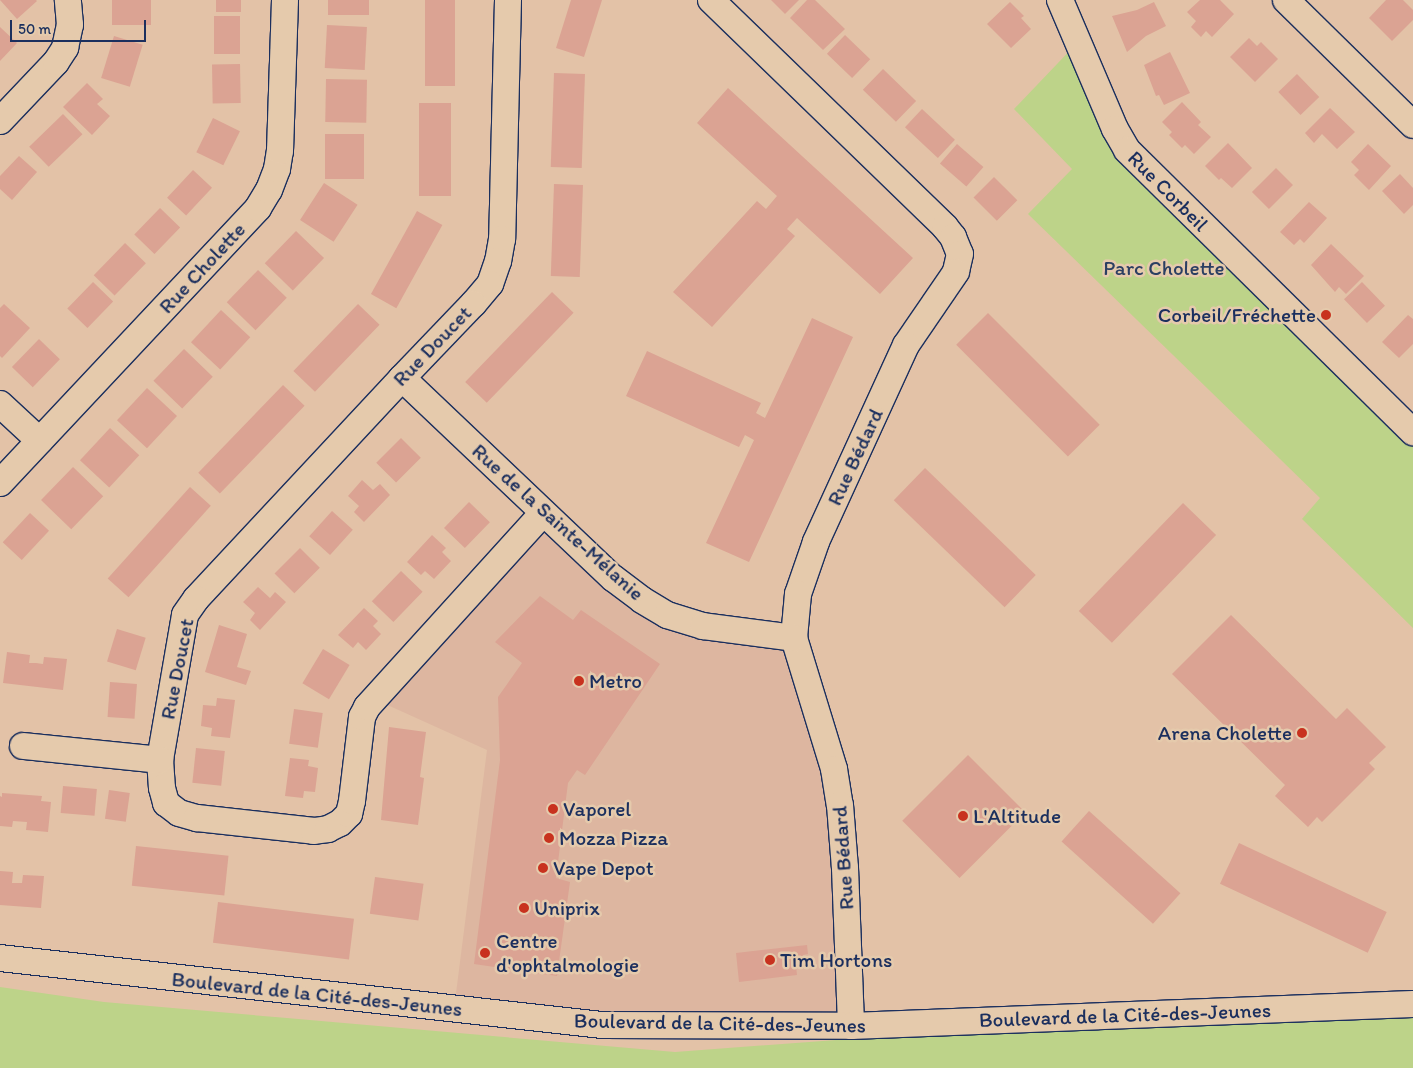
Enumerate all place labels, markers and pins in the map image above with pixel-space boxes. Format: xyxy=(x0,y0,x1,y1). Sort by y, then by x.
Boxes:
place label: Corbeil/Fréchette xyxy=(1158,302,1316,328)
marker: Corbeil/Fréchette xyxy=(1320,309,1332,321)
place label: Metro xyxy=(589,668,642,694)
marker: Metro xyxy=(573,675,585,687)
place label: Arena Cholette xyxy=(1157,720,1292,746)
marker: Arena Cholette xyxy=(1296,727,1308,739)
place label: Vaporel xyxy=(563,796,631,822)
marker: Vaporel xyxy=(547,803,559,815)
place label: L'Altitude xyxy=(973,803,1061,829)
marker: L'Altitude xyxy=(957,810,969,822)
place label: Mozza Pizza xyxy=(559,825,667,851)
marker: Mozza Pizza xyxy=(543,832,555,844)
place label: Vape Depot xyxy=(553,855,655,881)
marker: Vape Depot xyxy=(537,862,549,874)
place label: Uniprix xyxy=(534,895,600,921)
marker: Uniprix xyxy=(518,902,530,914)
place label: Centre d'ophtalmologie xyxy=(496,928,639,978)
marker: Centre d'ophtalmologie xyxy=(478,946,492,960)
place label: Tim Hortons xyxy=(780,947,893,973)
marker: Tim Hortons xyxy=(764,954,776,966)

